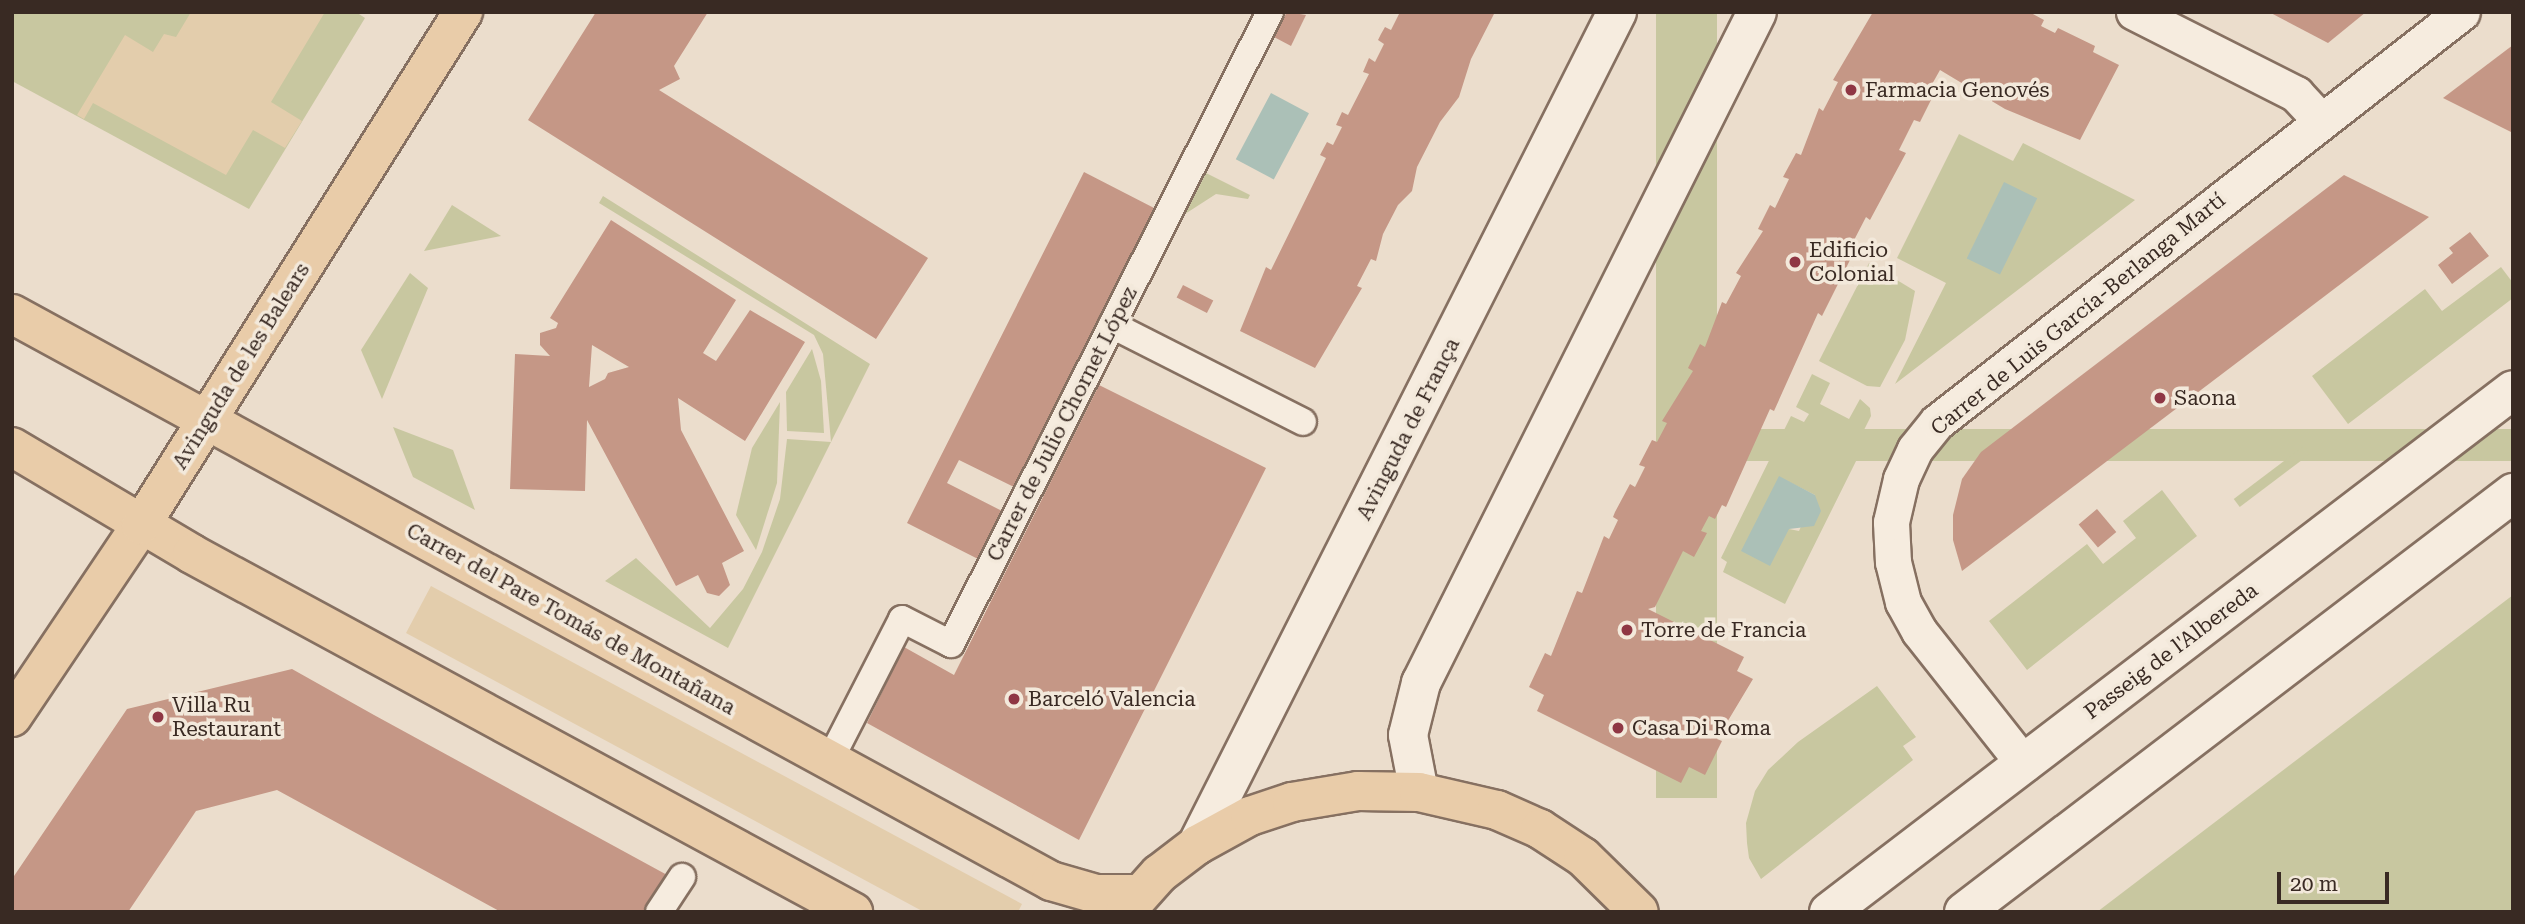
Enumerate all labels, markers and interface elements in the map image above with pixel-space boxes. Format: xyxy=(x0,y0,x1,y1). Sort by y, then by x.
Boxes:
place label: Farmacia Genovés xyxy=(1865,77,2050,103)
marker: Farmacia Genovés xyxy=(1843,82,1859,98)
street label: Carrer de Luis García-Berlanga Martí xyxy=(1926,187,2230,441)
place label: Edificio Colonial xyxy=(1809,237,1895,287)
marker: Edificio Colonial xyxy=(1787,254,1803,270)
street label: Avinguda de les Balears xyxy=(167,258,315,474)
street label: Carrer de Julio Chornet López xyxy=(982,283,1142,565)
street label: Avinguda de França xyxy=(1351,334,1465,524)
place label: Saona xyxy=(2174,385,2236,411)
marker: Saona xyxy=(2152,390,2168,406)
street label: Carrer del Pare Tomás de Montañana xyxy=(402,518,740,720)
street label: Passeig de l'Albereda xyxy=(2079,578,2263,724)
place label: Torre de Francia xyxy=(1641,617,1806,643)
marker: Torre de Francia xyxy=(1619,622,1635,638)
place label: Barceló Valencia xyxy=(1028,686,1196,712)
marker: Barceló Valencia xyxy=(1006,691,1022,707)
place label: Villa Ru Restaurant xyxy=(172,692,281,742)
marker: Villa Ru Restaurant xyxy=(150,709,166,725)
place label: Casa Di Roma xyxy=(1632,715,1771,741)
marker: Casa Di Roma xyxy=(1610,720,1626,736)
scale bar xyxy=(2280,858,2392,902)
text: 20 m xyxy=(2290,872,2338,896)

